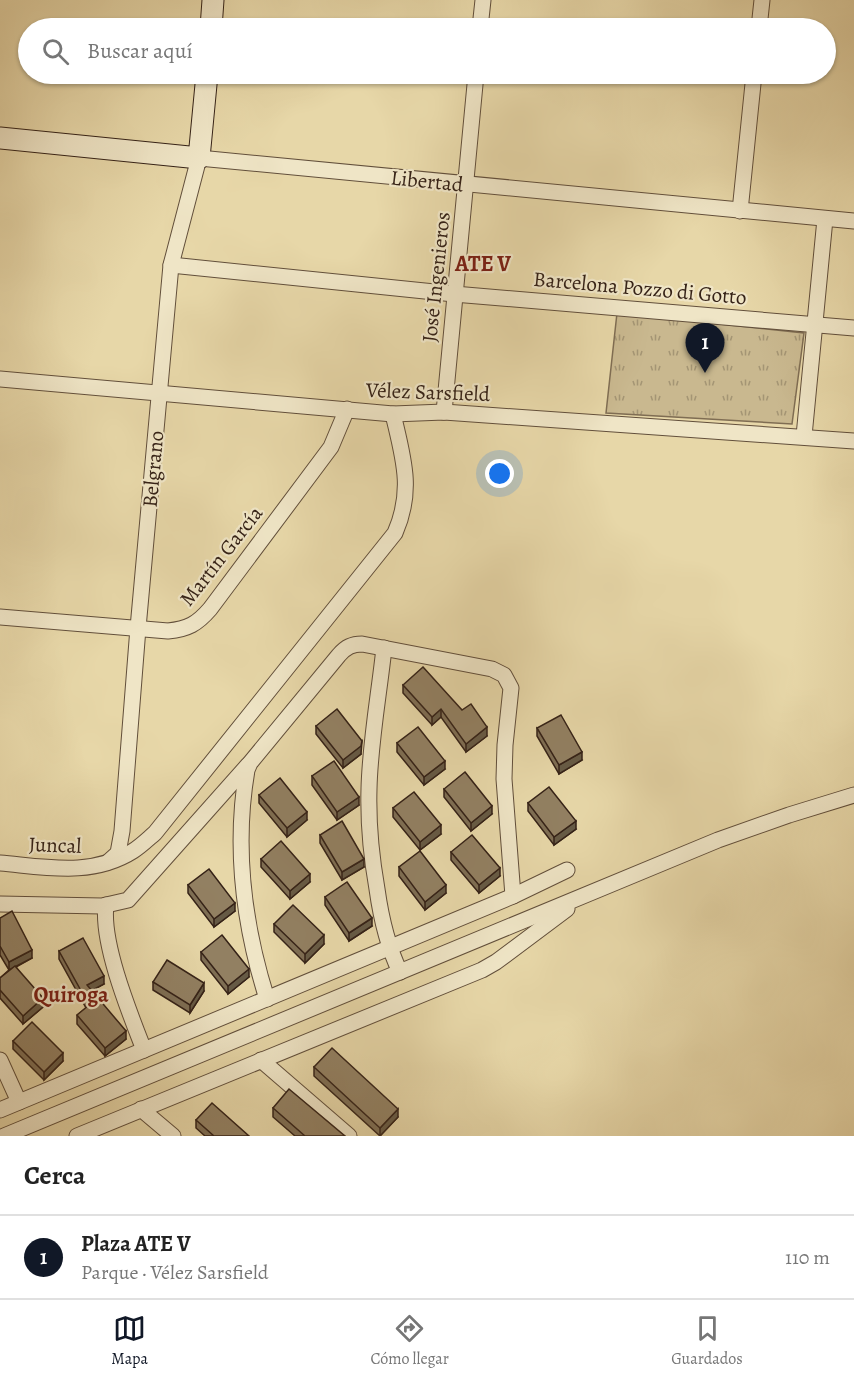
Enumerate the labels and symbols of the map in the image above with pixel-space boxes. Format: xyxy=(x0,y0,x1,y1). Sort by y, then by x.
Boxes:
street label: Libertad xyxy=(389,163,465,199)
street label: José Ingenieros xyxy=(415,210,457,344)
district label: ATE V xyxy=(454,249,511,279)
street label: Barcelona Pozzo di Gotto xyxy=(532,265,748,311)
pin: 1 xyxy=(686,324,724,373)
street label: Vélez Sarsfield xyxy=(364,376,491,408)
street label: Belgrano xyxy=(136,429,170,509)
your location xyxy=(485,459,514,488)
street label: Martín García xyxy=(173,500,269,612)
street label: Juncal xyxy=(28,830,82,860)
district label: Quiroga xyxy=(33,980,109,1010)

